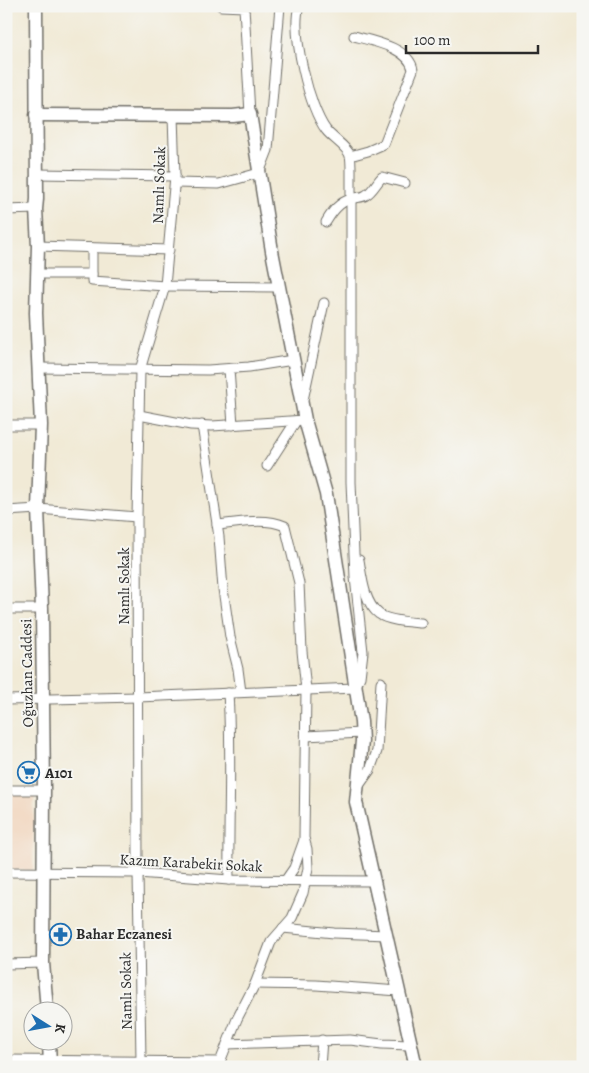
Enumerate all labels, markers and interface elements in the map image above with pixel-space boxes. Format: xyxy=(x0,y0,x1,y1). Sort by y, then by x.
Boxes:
scale bar xyxy=(406,22,539,54)
text: 100 m xyxy=(414,30,451,50)
street label: Namlı Sokak xyxy=(148,145,170,224)
street label: Namlı Sokak xyxy=(114,547,134,625)
street label: Oğuzhan Caddesi xyxy=(16,619,38,727)
supermarket icon: A101 xyxy=(17,761,41,785)
place label: A101 xyxy=(44,763,73,783)
street label: Kazım Karabekir Sokak xyxy=(119,849,264,877)
pharmacy icon: Bahar Eczanesi xyxy=(48,922,72,946)
place label: Bahar Eczanesi xyxy=(76,924,173,944)
street label: Namlı Sokak xyxy=(115,952,137,1030)
north arrow xyxy=(22,1000,72,1050)
text: K xyxy=(50,1022,70,1035)

